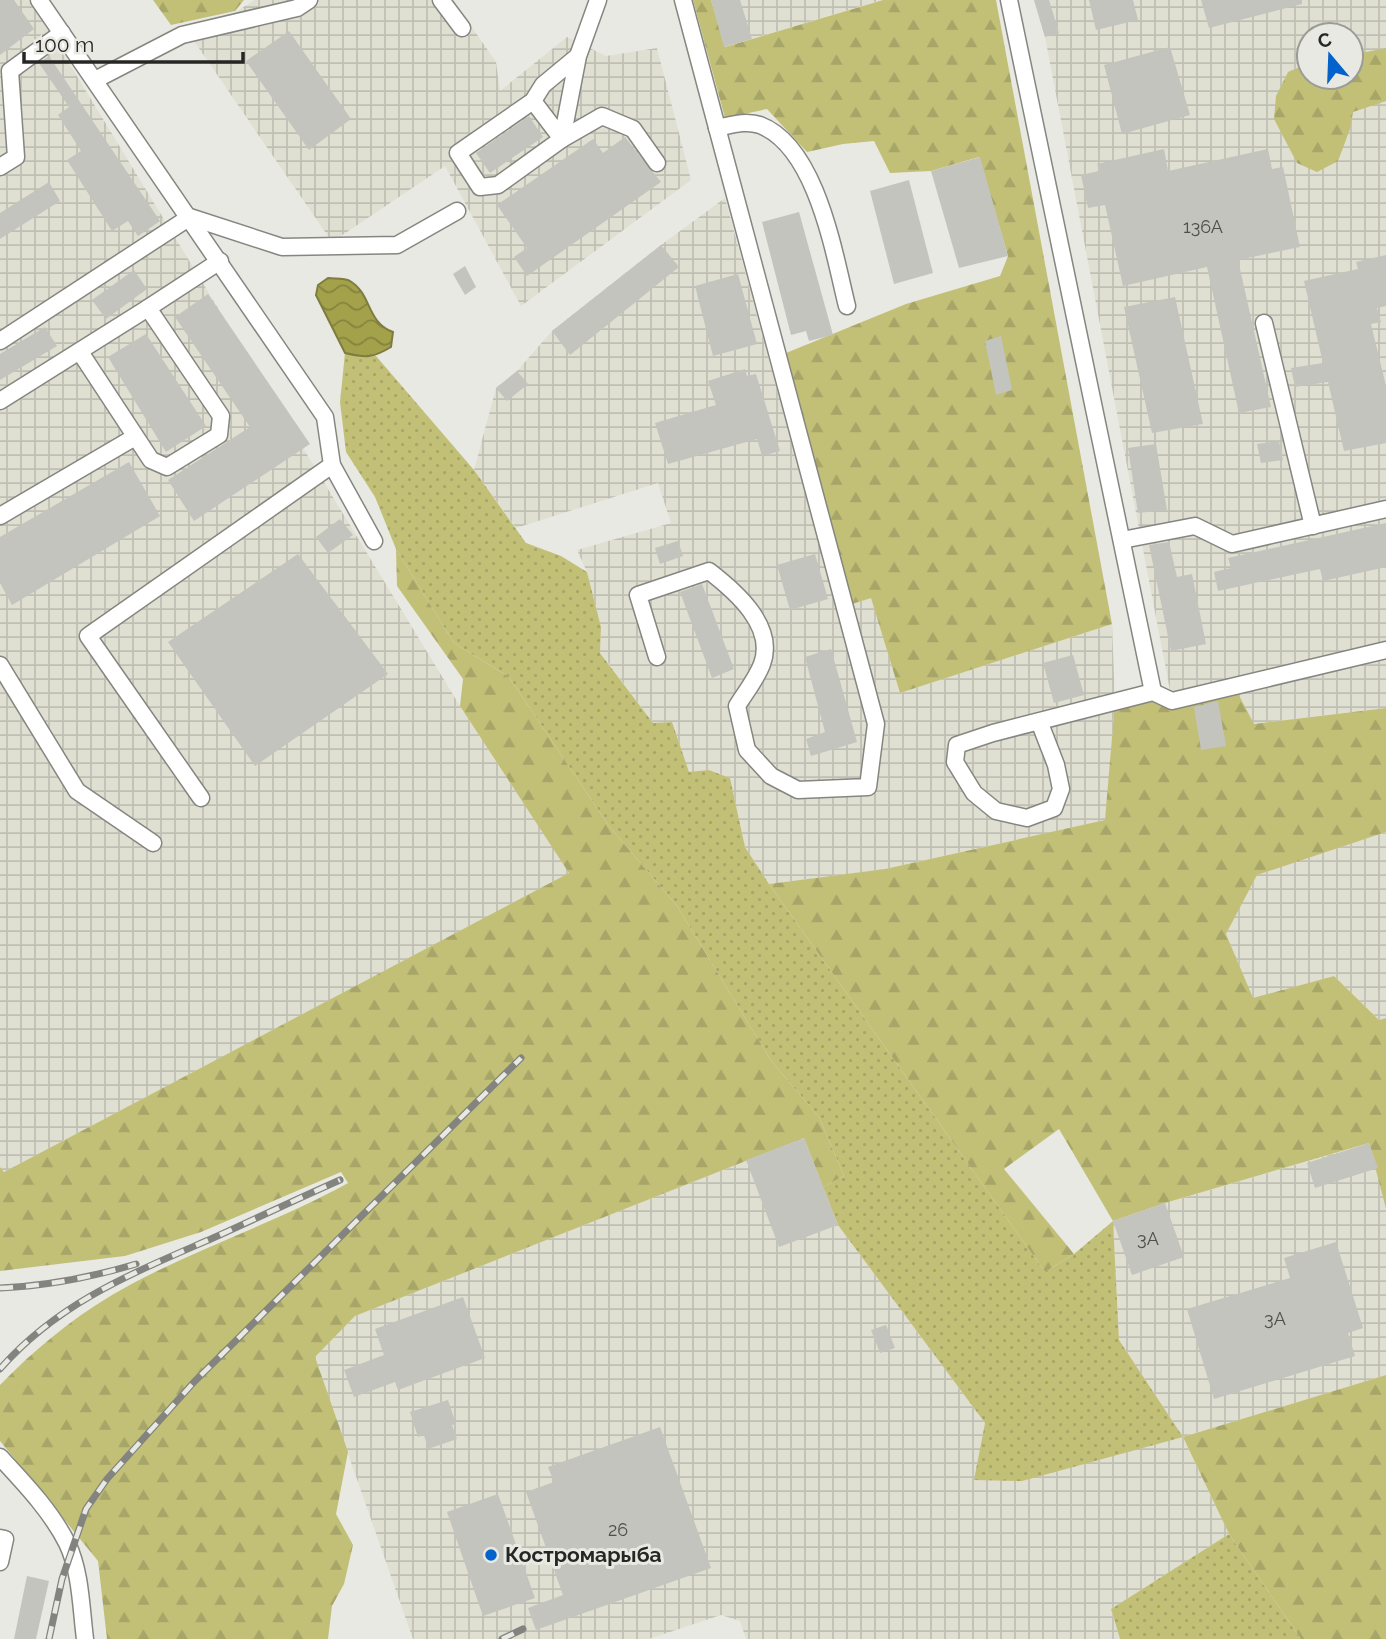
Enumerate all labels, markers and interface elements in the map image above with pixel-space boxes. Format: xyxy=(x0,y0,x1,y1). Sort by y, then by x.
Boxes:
scale bar xyxy=(24,21,243,65)
north arrow xyxy=(1295,21,1365,91)
text: С xyxy=(1315,27,1334,52)
text: 100 m xyxy=(35,32,94,57)
house number: 136А xyxy=(1183,216,1223,237)
house number: 3А xyxy=(1137,1228,1159,1249)
house number: 3А xyxy=(1264,1308,1286,1329)
house number: 26 xyxy=(608,1519,628,1540)
place label: Костромарыба xyxy=(505,1542,662,1567)
marker: Костромарыба xyxy=(483,1547,499,1563)

